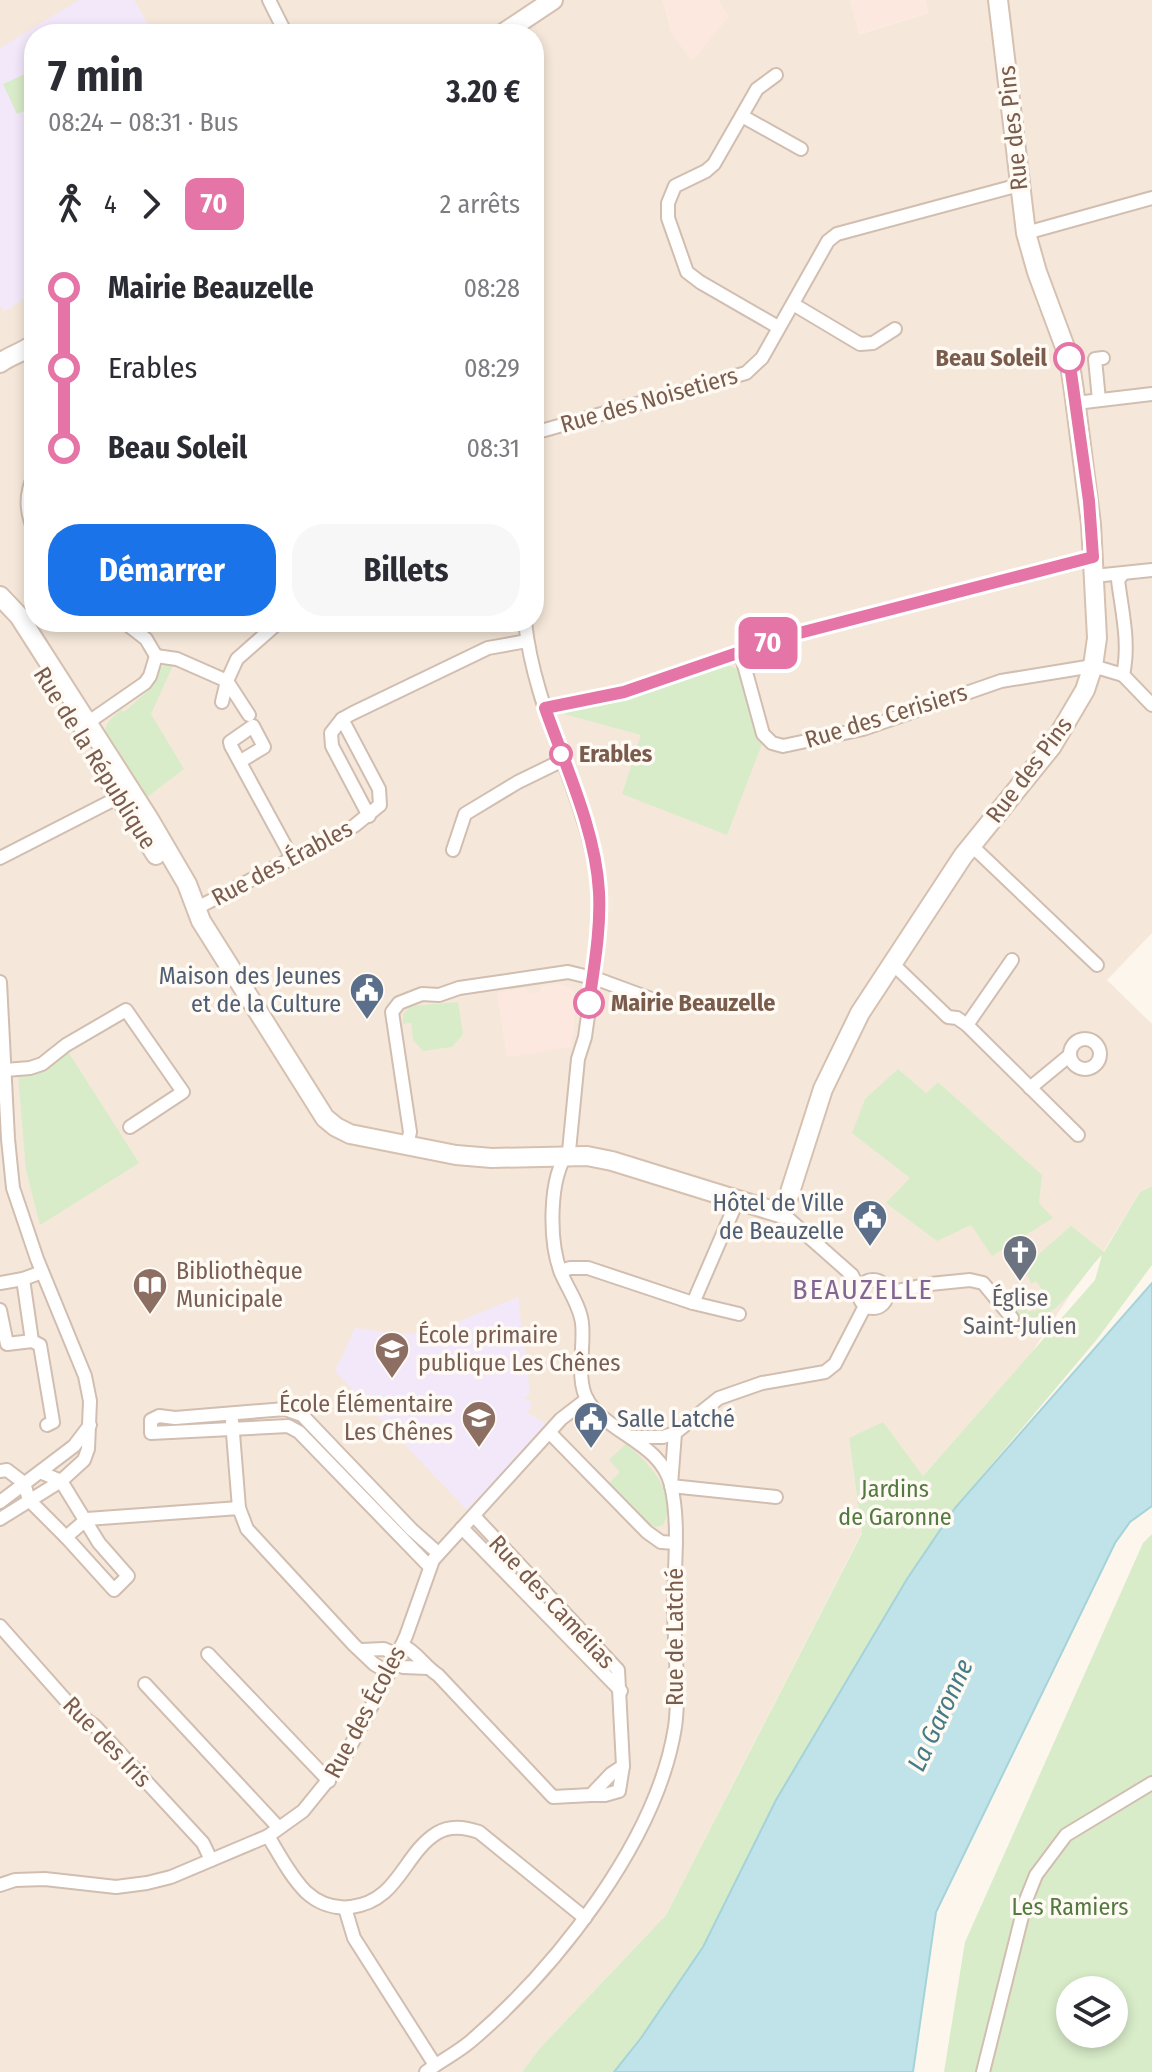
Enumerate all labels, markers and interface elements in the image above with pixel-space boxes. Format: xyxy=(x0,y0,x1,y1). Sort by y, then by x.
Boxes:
text: 7 min xyxy=(48,50,144,103)
street label: Rue des Pins xyxy=(993,64,1033,192)
text: 3.20 € xyxy=(446,74,520,110)
text: 08:24 – 08:31 · Bus xyxy=(48,107,238,138)
icon: walk xyxy=(48,182,92,226)
icon: forward xyxy=(129,182,173,226)
text: 70 xyxy=(201,187,228,220)
text: 4 xyxy=(104,189,117,220)
text: 2 arrêts xyxy=(440,189,520,220)
text: Mairie Beauzelle xyxy=(108,270,314,306)
text: 08:28 xyxy=(463,273,520,304)
marker: Beau Soleil xyxy=(1054,343,1084,373)
place label: Beau Soleil xyxy=(936,344,1047,372)
text: Erables xyxy=(108,350,197,386)
text: 08:29 xyxy=(464,353,520,384)
street label: Rue des Noisetiers xyxy=(557,361,741,439)
text: Beau Soleil xyxy=(108,430,247,466)
text: 08:31 xyxy=(466,433,520,464)
button: Démarrer xyxy=(48,524,276,616)
button: Billets xyxy=(292,524,520,616)
line badge: 70 xyxy=(732,617,804,669)
text: 70 xyxy=(755,626,781,659)
street label: Rue de la République xyxy=(28,662,162,854)
street label: Rue des Cerisiers xyxy=(801,678,971,754)
street label: Rue des Pins xyxy=(980,712,1078,828)
place label: Erables xyxy=(579,740,653,768)
marker: Erables xyxy=(550,743,572,765)
street label: Rue des Érables xyxy=(206,813,357,912)
place label: Maison des Jeunes et de la Culture xyxy=(159,962,341,1018)
public building icon: Maison des Jeunes et de la Culture xyxy=(348,971,386,1021)
marker: Mairie Beauzelle xyxy=(574,988,604,1018)
place label: Mairie Beauzelle xyxy=(611,989,776,1017)
place label: Hôtel de Ville de Beauzelle xyxy=(712,1189,844,1245)
public building icon: Hôtel de Ville de Beauzelle xyxy=(851,1198,889,1248)
church icon: Église Saint-Julien xyxy=(1001,1233,1039,1283)
place label: Bibliothèque Municipale xyxy=(176,1257,303,1313)
library icon: Bibliothèque Municipale xyxy=(131,1266,169,1316)
district label: BEAUZELLE xyxy=(792,1273,934,1306)
place label: Église Saint-Julien xyxy=(963,1283,1077,1340)
place label: École primaire publique Les Chênes xyxy=(418,1320,620,1377)
school or university icon: École primaire publique Les Chênes xyxy=(373,1330,411,1380)
place label: École Élémentaire Les Chênes xyxy=(279,1389,453,1446)
school or university icon: École Élémentaire Les Chênes xyxy=(460,1399,498,1449)
public building icon: Salle Latché xyxy=(572,1400,610,1450)
place label: Salle Latché xyxy=(617,1405,735,1433)
park label: Jardins de Garonne xyxy=(838,1475,952,1531)
street label: Rue des Camélias xyxy=(483,1530,621,1674)
street label: Rue de Latché xyxy=(661,1568,689,1706)
street label: Rue des Écoles xyxy=(318,1641,411,1783)
water label: La Garonne xyxy=(901,1654,980,1776)
street label: Rue des Iris xyxy=(57,1691,157,1793)
park label: Les Ramiers xyxy=(1011,1893,1129,1921)
map controls xyxy=(1056,1976,1128,2048)
button: layers xyxy=(1056,1976,1128,2048)

